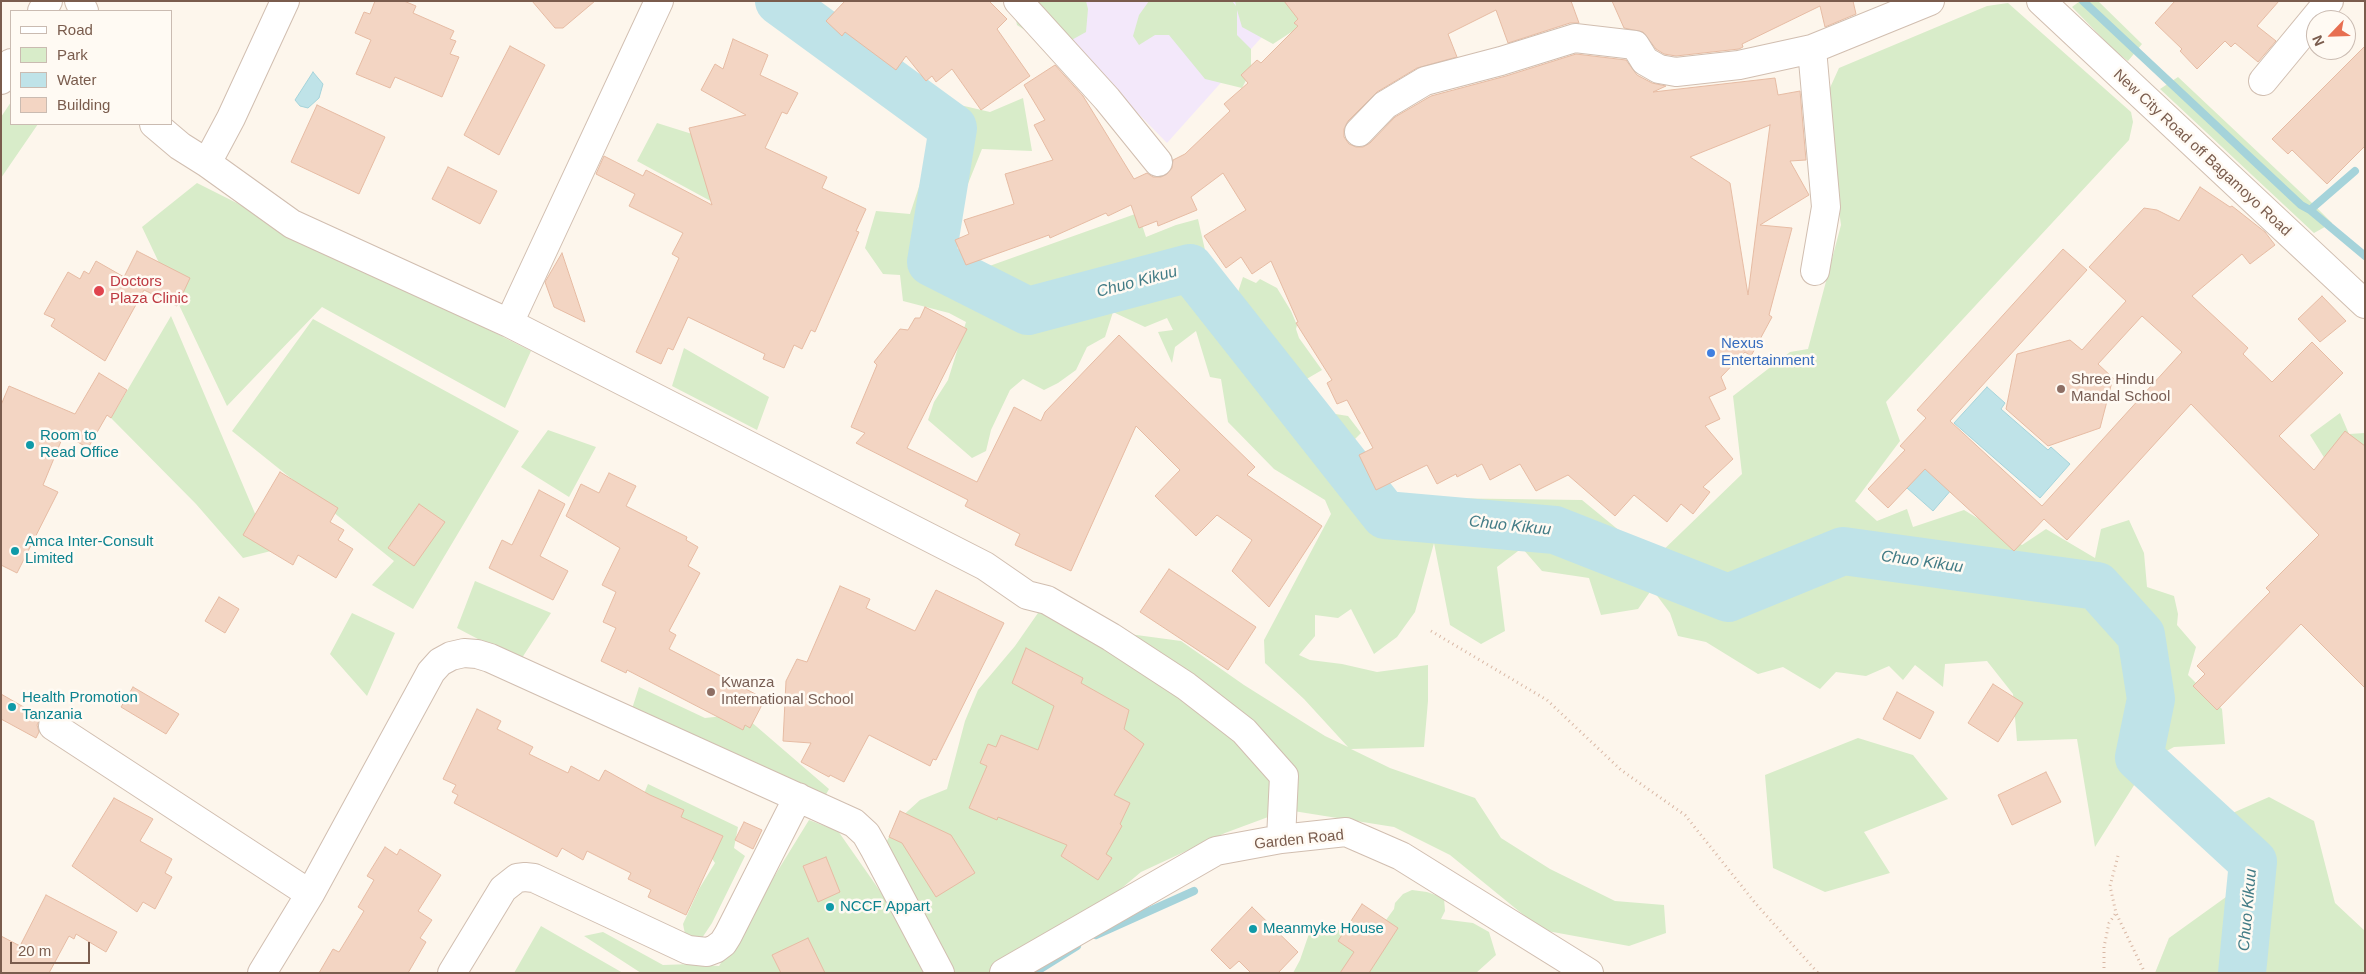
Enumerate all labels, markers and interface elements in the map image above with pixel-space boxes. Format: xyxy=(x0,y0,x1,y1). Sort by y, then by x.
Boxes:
legend xyxy=(10,10,172,125)
north arrow xyxy=(2306,10,2356,60)
text: Road xyxy=(57,21,93,38)
text: N xyxy=(2309,33,2328,49)
text: Park xyxy=(57,46,88,63)
street label: New City Road off Bagamoyo Road xyxy=(2109,66,2295,240)
text: Water xyxy=(57,71,96,88)
text: Building xyxy=(57,96,110,113)
water label: Chuo Kikuu xyxy=(1095,262,1179,302)
place label: Doctors Plaza Clinic xyxy=(110,273,188,308)
marker: Doctors Plaza Clinic xyxy=(92,284,106,298)
place label: Nexus Entertainment xyxy=(1721,335,1814,370)
marker: Nexus Entertainment xyxy=(1705,347,1717,359)
place label: Shree Hindu Mandal School xyxy=(2071,371,2170,406)
marker: Shree Hindu Mandal School xyxy=(2055,383,2067,395)
place label: Room to Read Office xyxy=(40,427,119,462)
marker: Room to Read Office xyxy=(24,439,36,451)
water label: Chuo Kikuu xyxy=(1468,512,1552,540)
place label: Amca Inter-Consult Limited xyxy=(25,533,153,568)
marker: Amca Inter-Consult Limited xyxy=(9,545,21,557)
water label: Chuo Kikuu xyxy=(1880,547,1964,577)
place label: Kwanza International School xyxy=(721,674,854,709)
marker: Kwanza International School xyxy=(705,686,717,698)
place label: Health Promotion Tanzania xyxy=(22,689,138,724)
marker: Health Promotion Tanzania xyxy=(6,701,18,713)
street label: Garden Road xyxy=(1253,826,1345,854)
water label: Chuo Kikuu xyxy=(2235,868,2261,952)
place label: NCCF Appart xyxy=(840,898,930,916)
marker: NCCF Appart xyxy=(824,901,836,913)
place label: Meanmyke House xyxy=(1263,920,1384,938)
marker: Meanmyke House xyxy=(1247,923,1259,935)
scale bar xyxy=(12,932,92,964)
text: 20 m xyxy=(18,942,51,959)

